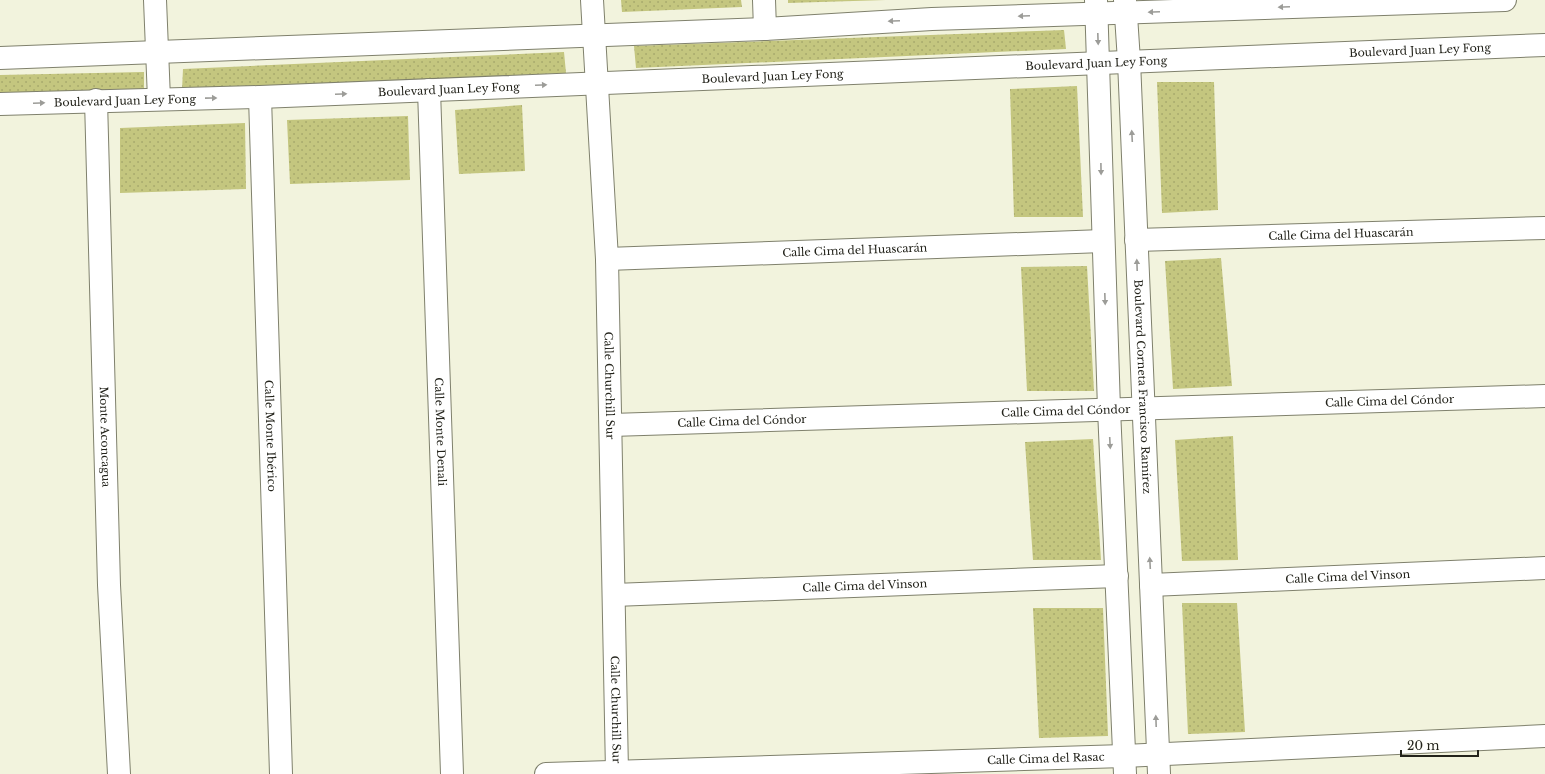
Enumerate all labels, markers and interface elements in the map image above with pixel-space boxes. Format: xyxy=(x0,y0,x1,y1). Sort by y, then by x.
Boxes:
one-way arrow xyxy=(1278,4,1290,11)
one-way arrow xyxy=(1147,9,1160,15)
one-way arrow xyxy=(1017,13,1030,19)
one-way arrow xyxy=(888,18,900,25)
one-way arrow xyxy=(1094,33,1101,45)
street label: Boulevard Juan Ley Fong xyxy=(1349,40,1492,60)
street label: Boulevard Juan Ley Fong xyxy=(1025,53,1168,73)
street label: Boulevard Juan Ley Fong xyxy=(701,66,844,86)
street label: Boulevard Juan Ley Fong xyxy=(378,79,520,99)
one-way arrow xyxy=(535,82,548,88)
one-way arrow xyxy=(335,91,348,97)
street label: Boulevard Juan Ley Fong xyxy=(54,92,197,110)
one-way arrow xyxy=(205,95,218,101)
one-way arrow xyxy=(33,99,45,106)
one-way arrow xyxy=(1129,129,1135,142)
one-way arrow xyxy=(1098,163,1104,176)
street label: Calle Cima del Huascarán xyxy=(1268,225,1414,243)
street label: Calle Cima del Huascarán xyxy=(782,240,928,260)
one-way arrow xyxy=(1134,259,1141,271)
street label: Boulevard Corneta Francisco Ramírez xyxy=(1131,279,1154,494)
one-way arrow xyxy=(1102,293,1108,306)
street label: Calle Churchill Sur xyxy=(601,332,618,440)
street label: Calle Monte Denali xyxy=(432,377,449,487)
street label: Calle Monte Ibérico xyxy=(262,380,279,492)
street label: Monte Aconcagua xyxy=(97,386,113,488)
street label: Calle Cima del Cóndor xyxy=(1325,392,1455,410)
street label: Calle Cima del Cóndor xyxy=(1001,402,1131,420)
street label: Calle Cima del Cóndor xyxy=(677,412,807,430)
one-way arrow xyxy=(1107,437,1114,449)
one-way arrow xyxy=(1146,557,1153,569)
street label: Calle Cima del Vinson xyxy=(1285,567,1411,586)
street label: Calle Cima del Vinson xyxy=(802,576,928,595)
street label: Calle Churchill Sur xyxy=(608,655,624,764)
one-way arrow xyxy=(1153,715,1160,727)
scale bar xyxy=(1401,732,1478,758)
text: 20 m xyxy=(1407,738,1439,753)
street label: Calle Cima del Rasac xyxy=(987,750,1105,767)

